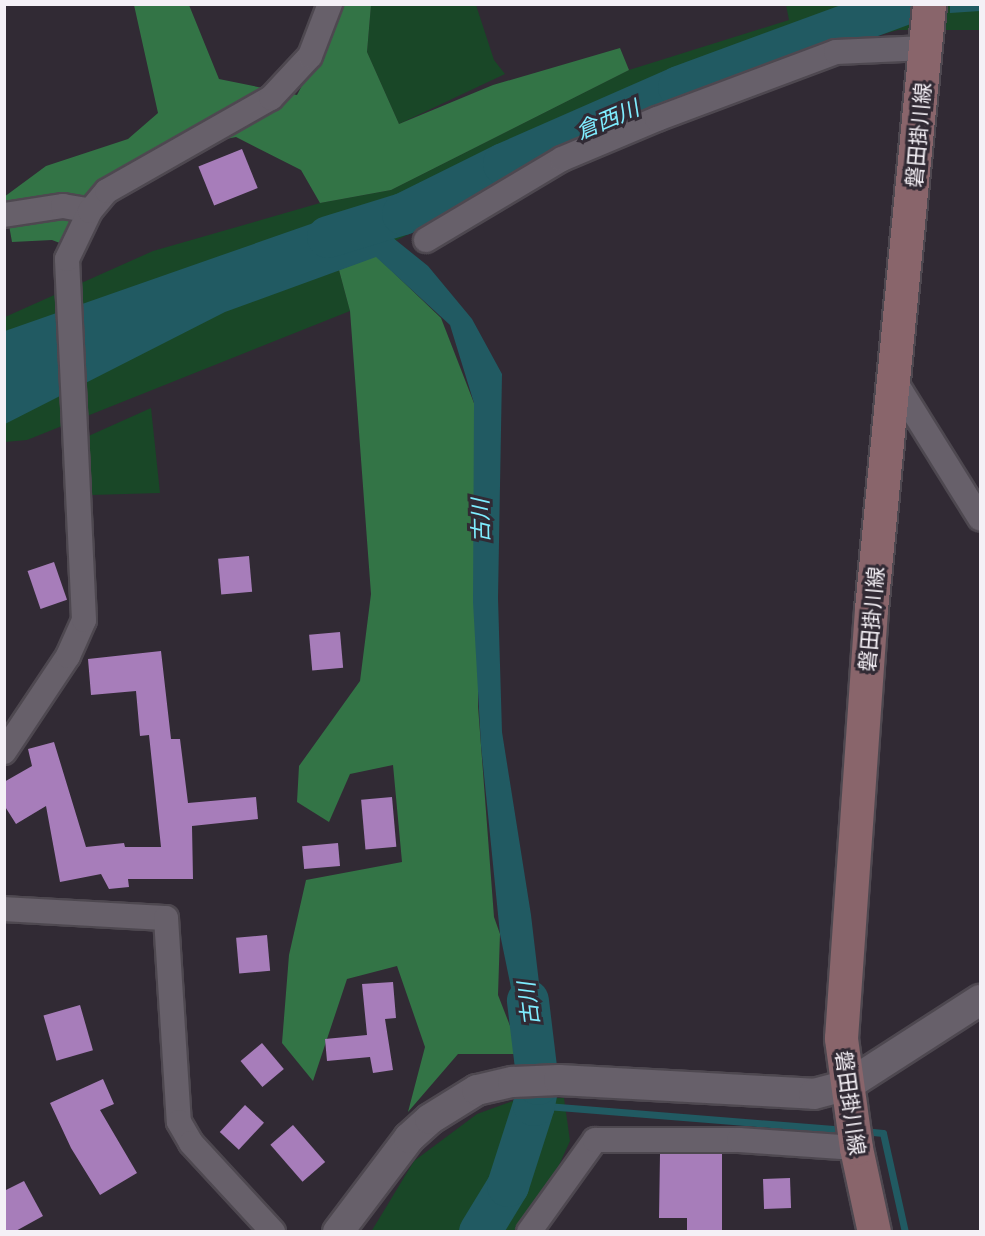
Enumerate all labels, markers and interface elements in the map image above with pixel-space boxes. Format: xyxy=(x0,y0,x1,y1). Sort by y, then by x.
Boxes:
street label: 磐田掛川線 xyxy=(901,82,935,188)
water label: 倉西川 xyxy=(571,94,643,144)
water label: 古川 xyxy=(466,499,494,543)
street label: 磐田掛川線 xyxy=(854,566,888,672)
water label: 古川 xyxy=(512,981,544,1027)
street label: 磐田掛川線 xyxy=(831,1049,871,1157)

